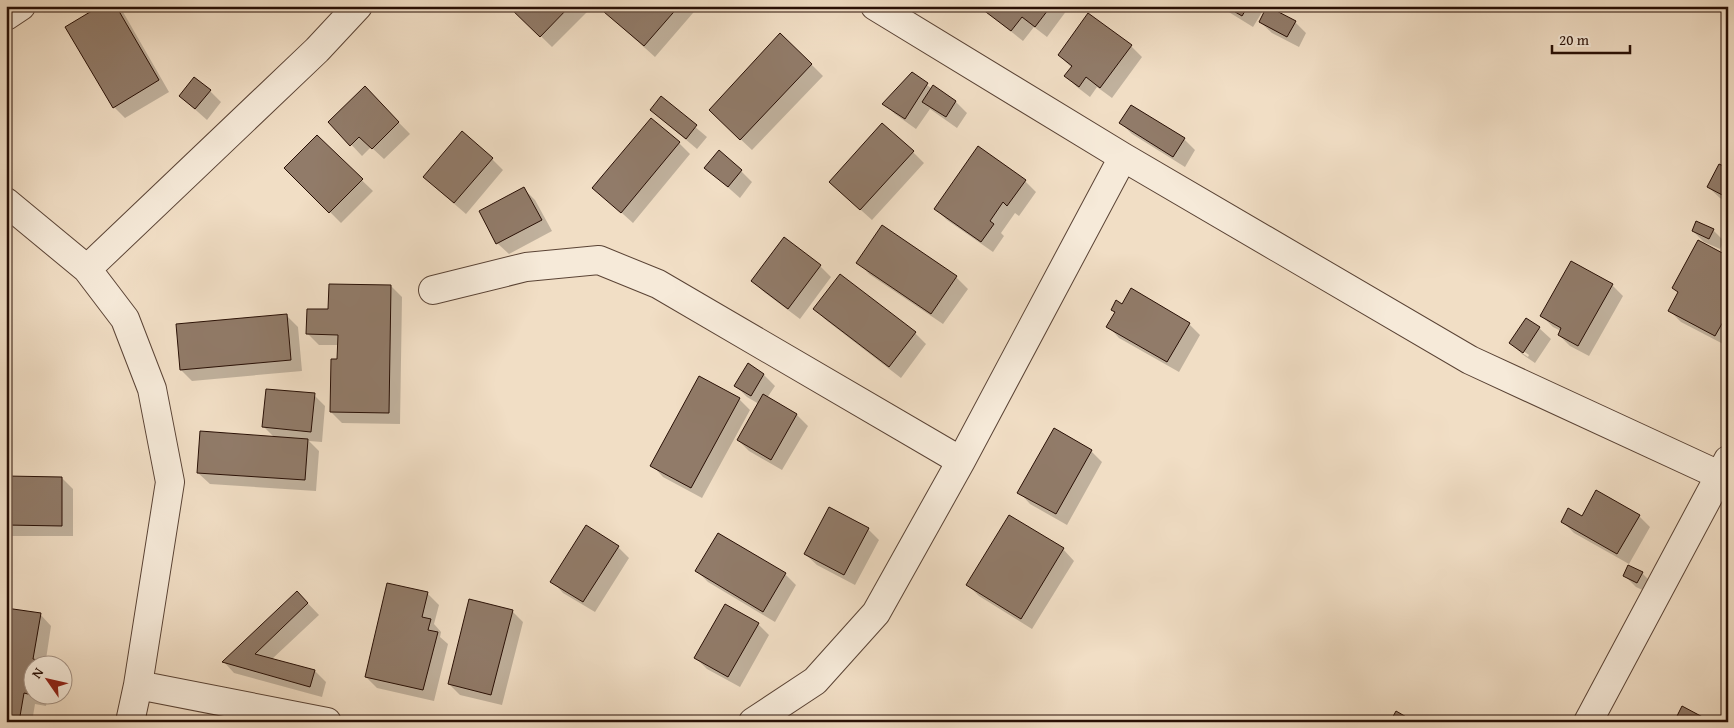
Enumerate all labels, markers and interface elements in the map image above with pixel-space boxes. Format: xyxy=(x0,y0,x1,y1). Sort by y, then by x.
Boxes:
scale bar xyxy=(1552,22,1629,54)
text: 20 m xyxy=(1559,29,1590,50)
north arrow xyxy=(22,656,72,706)
text: N xyxy=(26,663,48,682)

